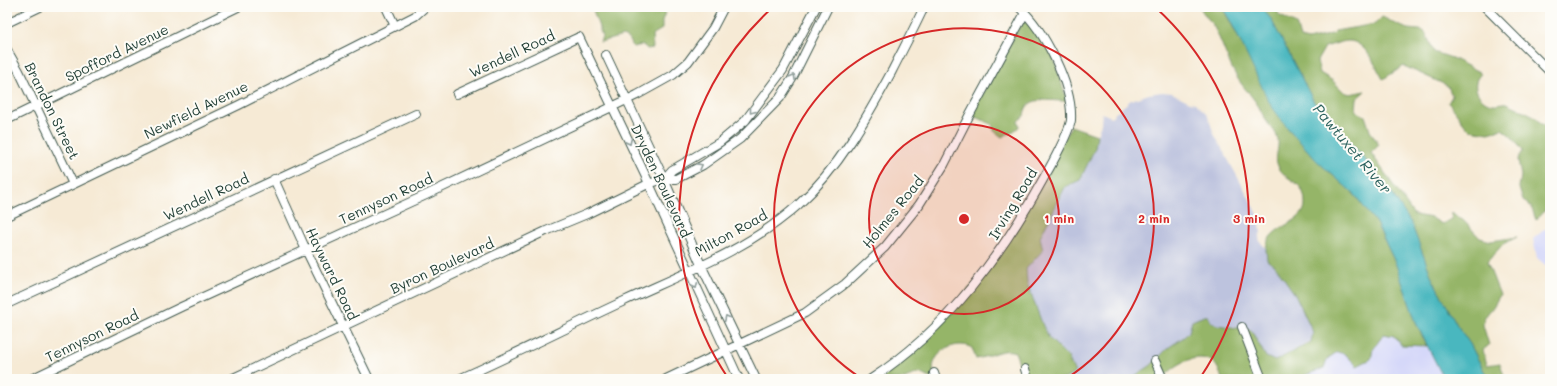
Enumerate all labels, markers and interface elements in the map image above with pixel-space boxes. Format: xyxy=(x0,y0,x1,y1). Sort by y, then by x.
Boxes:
street label: Spofford Avenue xyxy=(62,19,172,86)
street label: Wendell Road xyxy=(466,25,558,82)
street label: Brandon Street xyxy=(21,59,84,163)
one-way arrow xyxy=(788,74,796,81)
street label: Newfield Avenue xyxy=(141,76,251,143)
water label: Pawtuxet River xyxy=(1309,99,1397,198)
one-way arrow xyxy=(750,107,757,114)
street label: Dryden Boulevard xyxy=(627,121,696,240)
one-way arrow xyxy=(624,138,632,145)
one-way arrow xyxy=(696,163,703,171)
street label: Irving Road xyxy=(984,164,1041,243)
street label: Wendell Road xyxy=(160,168,252,225)
street label: Tennyson Road xyxy=(336,168,436,229)
street label: Holmes Road xyxy=(858,172,928,252)
street label: Milton Road xyxy=(691,205,771,260)
text: 1 min xyxy=(1044,210,1074,226)
text: 2 min xyxy=(1138,210,1170,226)
text: 3 min xyxy=(1233,210,1265,226)
centre of rings xyxy=(957,212,971,226)
street label: Hayward Road xyxy=(302,224,363,323)
street label: Byron Boulevard xyxy=(387,233,497,298)
one-way arrow xyxy=(690,281,698,289)
street label: Tennyson Road xyxy=(42,305,142,366)
one-way arrow xyxy=(724,315,732,323)

